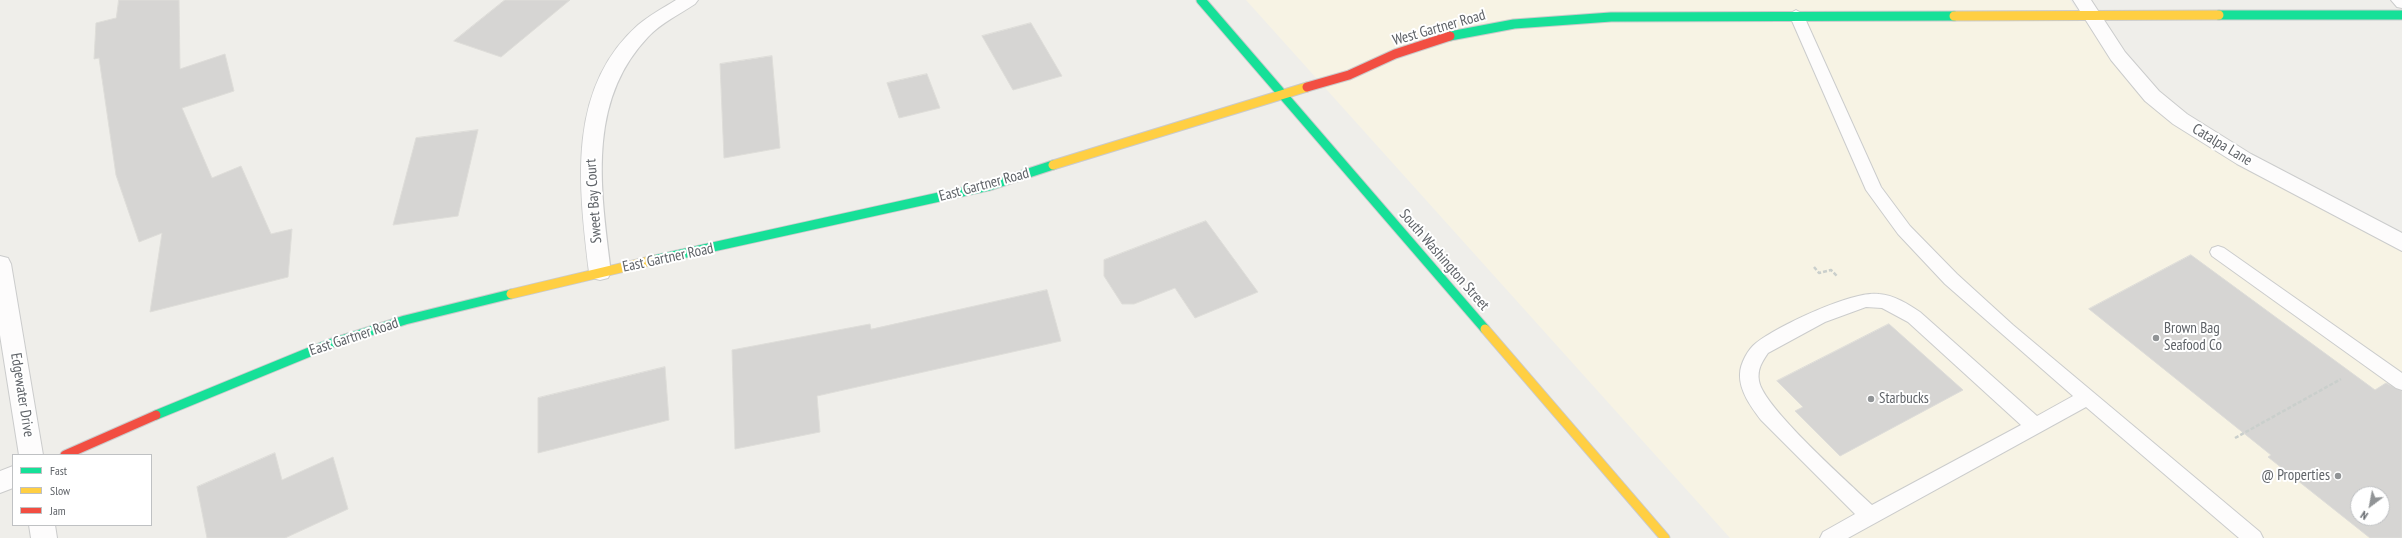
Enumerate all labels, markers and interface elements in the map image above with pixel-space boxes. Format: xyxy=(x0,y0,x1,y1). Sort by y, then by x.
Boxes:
street label: West Gartner Road xyxy=(1391,6,1487,50)
street label: Catalpa Lane xyxy=(2189,120,2255,170)
street label: Sweet Bay Court xyxy=(582,158,606,244)
street label: East Gartner Road xyxy=(937,164,1031,206)
street label: South Washington Street xyxy=(1395,206,1493,314)
street label: East Gartner Road xyxy=(621,240,715,276)
street label: East Gartner Road xyxy=(307,314,401,360)
place label: Brown Bag Seafood Co xyxy=(2164,320,2222,355)
marker: Brown Bag Seafood Co xyxy=(2151,333,2161,343)
street label: Edgewater Drive xyxy=(6,352,38,438)
place label: Starbucks xyxy=(1879,390,1929,408)
marker: Starbucks xyxy=(1866,394,1876,404)
legend xyxy=(12,454,152,526)
text: Fast xyxy=(50,463,67,478)
place label: @ Properties xyxy=(2261,467,2330,485)
marker: @ Properties xyxy=(2333,471,2343,481)
text: Slow xyxy=(50,483,70,498)
north arrow xyxy=(2350,486,2390,526)
text: Jam xyxy=(50,503,66,518)
text: N xyxy=(2358,508,2370,523)

